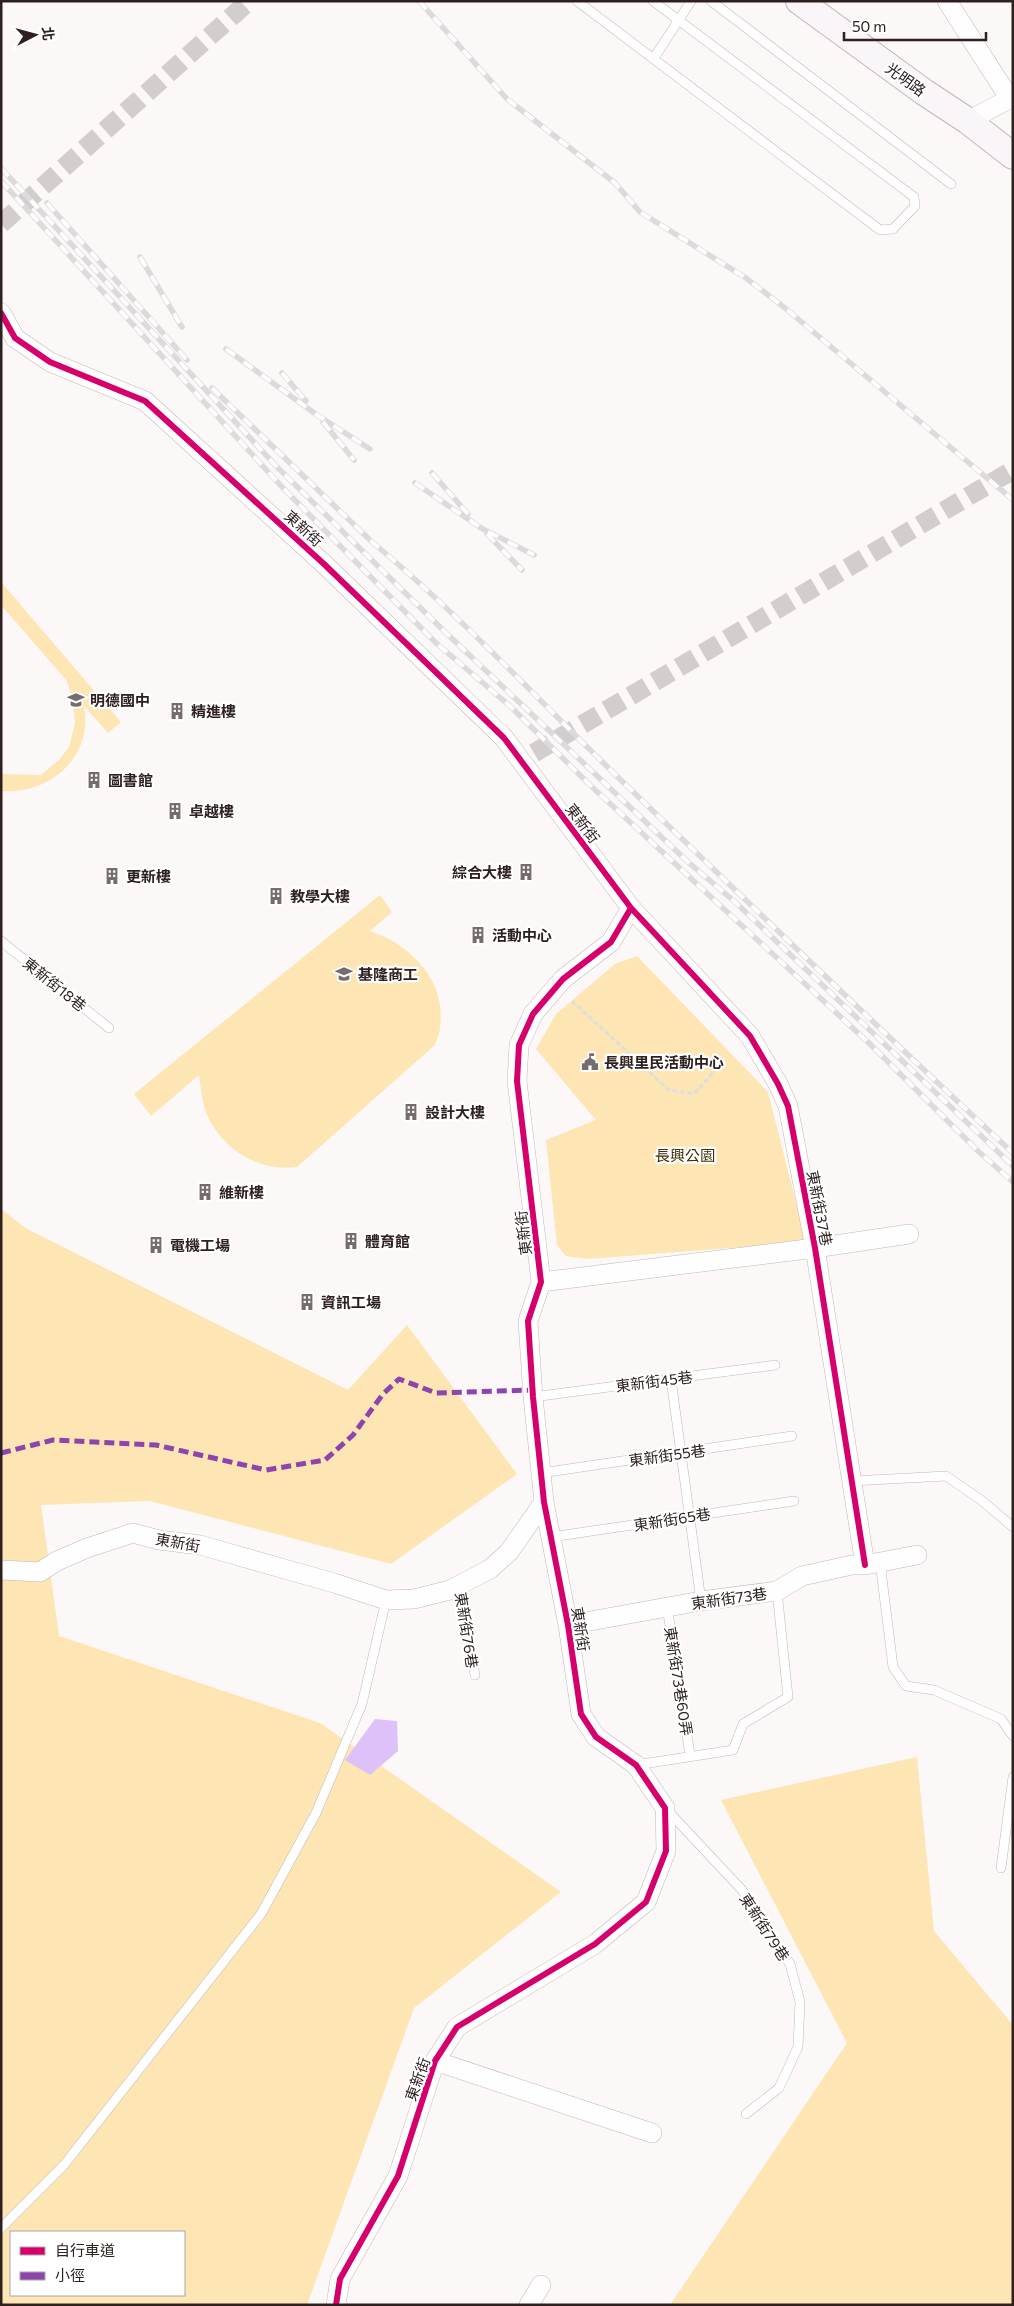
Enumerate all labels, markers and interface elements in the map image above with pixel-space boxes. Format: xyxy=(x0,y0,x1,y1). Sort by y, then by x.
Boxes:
north arrow xyxy=(10,10,60,60)
scale bar xyxy=(844,10,986,42)
text: 50 m xyxy=(852,17,886,35)
text: 北 xyxy=(39,26,58,41)
street label: 光明路 xyxy=(883,58,929,100)
street label: 東新街 xyxy=(281,506,327,550)
school or university icon: 明德國中 xyxy=(66,690,86,710)
place label: 明德國中 xyxy=(90,691,150,709)
building icon: 精進樓 xyxy=(167,701,187,721)
place label: 精進樓 xyxy=(191,702,236,720)
building icon: 圖書館 xyxy=(84,770,104,790)
place label: 圖書館 xyxy=(108,771,153,789)
street label: 東新街 xyxy=(562,800,604,846)
building icon: 卓越樓 xyxy=(165,801,185,821)
place label: 卓越樓 xyxy=(189,802,234,820)
building icon: 綜合大樓 xyxy=(516,862,536,882)
place label: 綜合大樓 xyxy=(452,863,512,881)
building icon: 更新樓 xyxy=(102,866,122,886)
place label: 更新樓 xyxy=(126,867,171,885)
building icon: 教學大樓 xyxy=(266,886,286,906)
place label: 教學大樓 xyxy=(290,887,350,905)
building icon: 活動中心 xyxy=(468,925,488,945)
place label: 活動中心 xyxy=(492,926,552,944)
street label: 東新街18巷 xyxy=(20,953,90,1015)
school or university icon: 基隆商工 xyxy=(334,964,354,984)
place label: 基隆商工 xyxy=(358,965,418,983)
public building icon: 長興里民活動中心 xyxy=(580,1052,600,1072)
place label: 長興里民活動中心 xyxy=(604,1053,724,1071)
building icon: 設計大樓 xyxy=(401,1102,421,1122)
place label: 設計大樓 xyxy=(425,1103,485,1121)
park label: 長興公園 xyxy=(655,1146,715,1164)
street label: 東新街37巷 xyxy=(804,1169,836,1247)
building icon: 維新樓 xyxy=(195,1182,215,1202)
place label: 維新樓 xyxy=(219,1183,264,1201)
street label: 東新街 xyxy=(511,1210,535,1256)
building icon: 體育館 xyxy=(341,1231,361,1251)
place label: 體育館 xyxy=(365,1232,410,1250)
building icon: 電機工場 xyxy=(146,1235,166,1255)
place label: 電機工場 xyxy=(170,1236,230,1254)
building icon: 資訊工場 xyxy=(297,1292,317,1312)
place label: 資訊工場 xyxy=(321,1293,381,1311)
street label: 東新街45巷 xyxy=(614,1367,694,1395)
street label: 東新街55巷 xyxy=(627,1441,707,1469)
street label: 東新街65巷 xyxy=(632,1504,712,1534)
street label: 東新街 xyxy=(154,1529,202,1555)
street label: 東新街73巷 xyxy=(690,1584,768,1612)
street label: 東新街76巷 xyxy=(452,1591,482,1669)
street label: 東新街 xyxy=(569,1605,593,1653)
street label: 東新街73巷60弄 xyxy=(661,1625,697,1737)
street label: 東新街79巷 xyxy=(736,1890,794,1964)
street label: 東新街 xyxy=(401,2055,433,2103)
legend xyxy=(10,2231,185,2296)
text: 自行車道 xyxy=(55,2241,115,2259)
text: 小徑 xyxy=(55,2266,85,2284)

